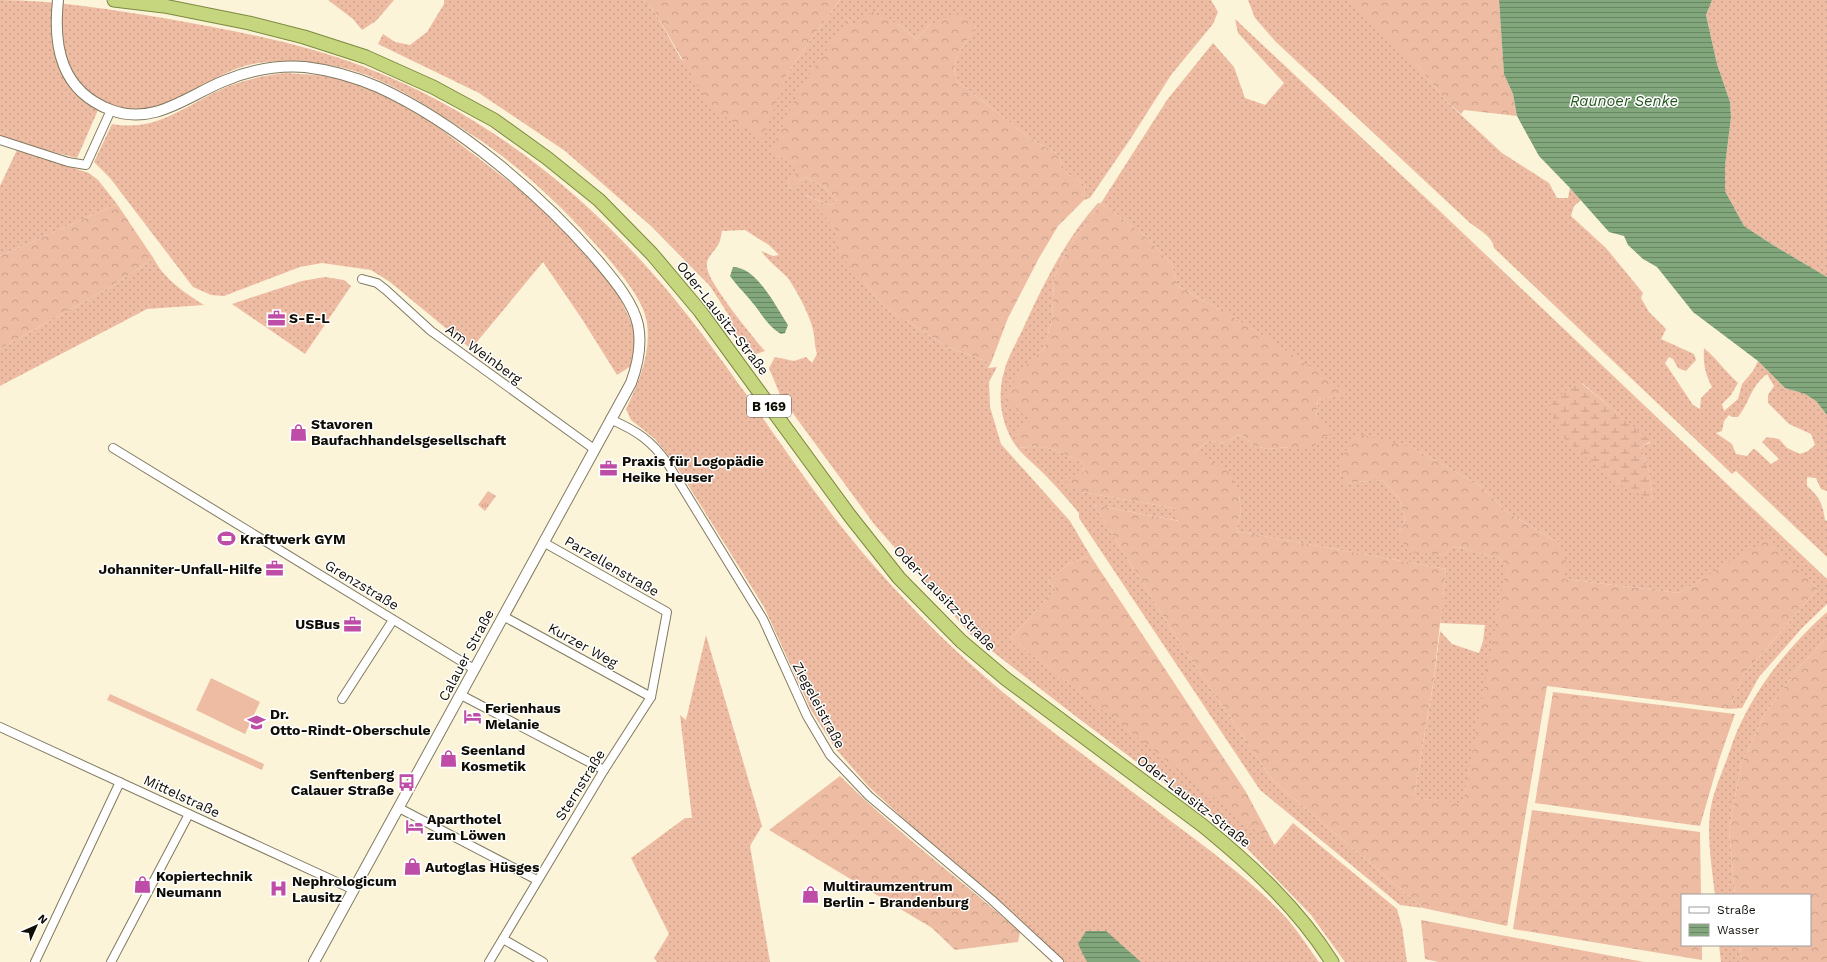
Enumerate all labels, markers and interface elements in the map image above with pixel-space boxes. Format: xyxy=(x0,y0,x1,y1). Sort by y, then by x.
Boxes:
water label: Raunoer Senke xyxy=(1570,92,1678,110)
street label: Oder-Lausitz-Straße xyxy=(674,258,772,378)
office icon: S-E-L xyxy=(266,308,286,328)
place label: S-E-L xyxy=(289,310,330,326)
street label: Am Weinberg xyxy=(443,321,526,387)
road number: B 169 xyxy=(747,395,791,417)
place label: Stavoren Baufachhandelsgesellschaft xyxy=(311,416,506,448)
shop icon: Stavoren Baufachhandelsgesellschaft xyxy=(288,422,308,442)
place label: Praxis für Logopädie Heike Heuser xyxy=(622,453,764,485)
office icon: Praxis für Logopädie Heike Heuser xyxy=(599,459,619,479)
sports icon: Kraftwerk GYM xyxy=(217,529,237,549)
place label: Kraftwerk GYM xyxy=(240,531,346,547)
street label: Parzellenstraße xyxy=(562,532,662,600)
street label: Oder-Lausitz-Straße xyxy=(891,542,999,654)
street label: Grenzstraße xyxy=(322,557,402,613)
office icon: Johanniter-Unfall-Hilfe xyxy=(265,559,285,579)
place label: Johanniter-Unfall-Hilfe xyxy=(99,561,262,577)
street label: Calauer Straße xyxy=(435,606,497,704)
office icon: USBus xyxy=(343,614,363,634)
place label: USBus xyxy=(295,616,341,632)
street label: Kurzer Weg xyxy=(545,619,621,671)
street label: Ziegeleistraße xyxy=(789,659,849,751)
place label: Ferienhaus Melanie xyxy=(485,700,561,732)
place label: Dr. Otto-Rindt-Oberschule xyxy=(270,706,431,738)
hotel icon: Ferienhaus Melanie xyxy=(462,706,482,726)
school or university icon: Dr. Otto-Rindt-Oberschule xyxy=(247,712,267,732)
place label: Seenland Kosmetik xyxy=(461,742,526,774)
street label: Sternstraße xyxy=(552,747,608,823)
shop icon: Seenland Kosmetik xyxy=(438,748,458,768)
street label: Oder-Lausitz-Straße xyxy=(1134,752,1254,850)
place label: Senftenberg Calauer Straße xyxy=(291,766,394,798)
street label: Mittelstraße xyxy=(141,771,223,821)
bus stop icon: Senftenberg Calauer Straße xyxy=(397,772,417,792)
place label: Aparthotel zum Löwen xyxy=(427,811,506,843)
hotel icon: Aparthotel zum Löwen xyxy=(404,817,424,837)
shop icon: Autoglas Hüsges xyxy=(402,857,422,877)
place label: Autoglas Hüsges xyxy=(425,859,540,875)
place label: Kopiertechnik Neumann xyxy=(156,868,253,900)
place label: Nephrologicum Lausitz xyxy=(292,873,397,905)
shop icon: Kopiertechnik Neumann xyxy=(133,874,153,894)
place label: Multiraumzentrum Berlin - Brandenburg xyxy=(823,878,969,910)
hospital icon: Nephrologicum Lausitz xyxy=(269,879,289,899)
shop icon: Multiraumzentrum Berlin - Brandenburg xyxy=(800,884,820,904)
legend xyxy=(1681,894,1811,946)
text: Straße xyxy=(1717,903,1756,917)
north arrow xyxy=(16,906,56,946)
text: N xyxy=(35,912,50,927)
text: Wasser xyxy=(1717,923,1759,937)

